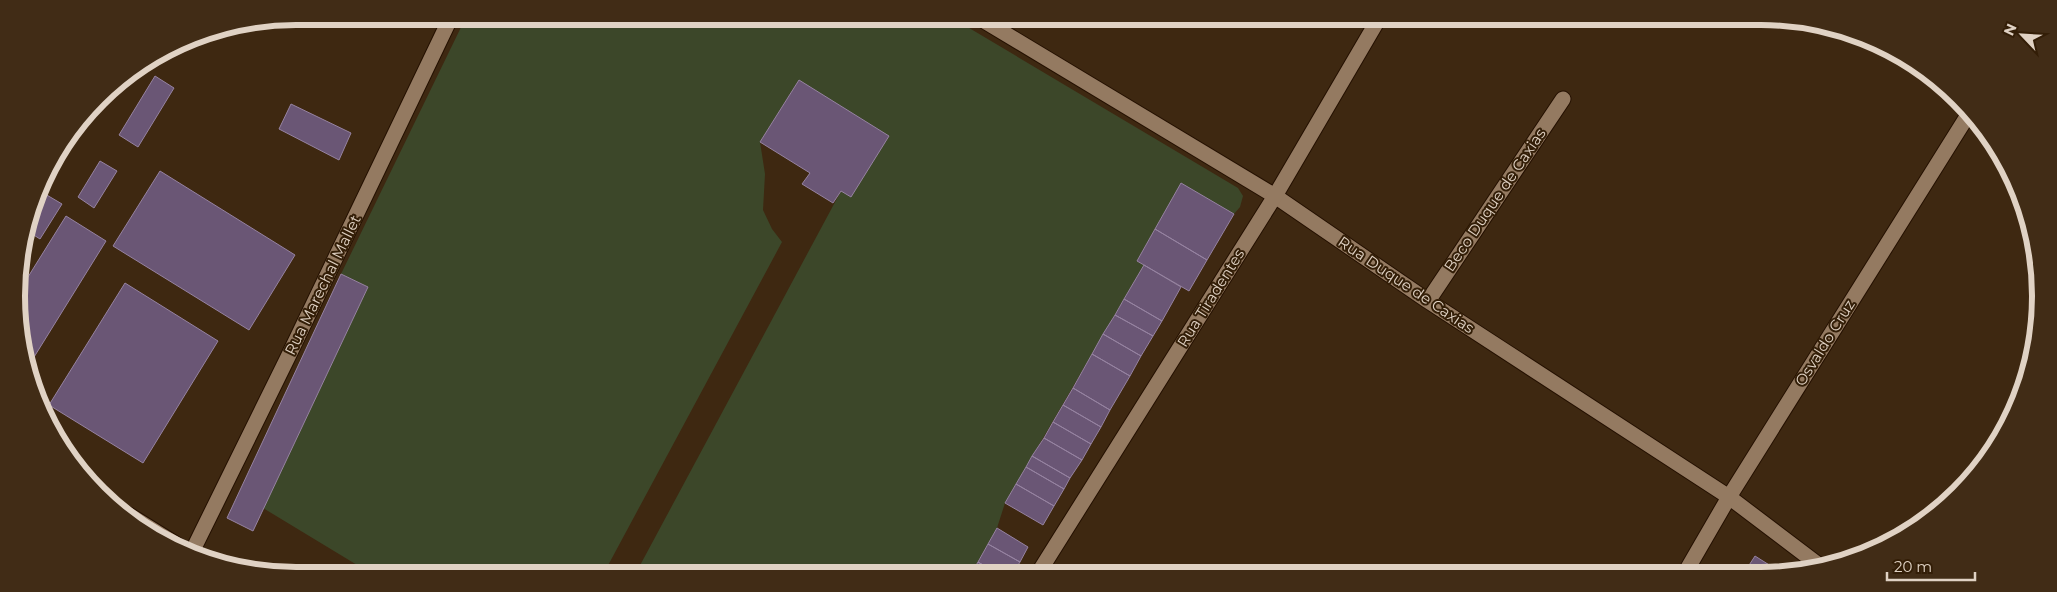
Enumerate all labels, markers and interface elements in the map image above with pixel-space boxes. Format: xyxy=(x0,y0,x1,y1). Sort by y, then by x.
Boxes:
north arrow xyxy=(1997,10,2047,60)
text: N xyxy=(2000,21,2021,38)
street label: Beco Duque de Caxias xyxy=(1440,125,1550,275)
street label: Rua Marechal Mallet xyxy=(280,212,365,358)
street label: Rua Duque de Caxias xyxy=(1335,232,1478,337)
street label: Rua Tiradentes xyxy=(1173,245,1248,350)
street label: Osvaldo Cruz xyxy=(1790,296,1859,389)
scale bar xyxy=(1887,550,1974,582)
text: 20 m xyxy=(1894,557,1932,576)

